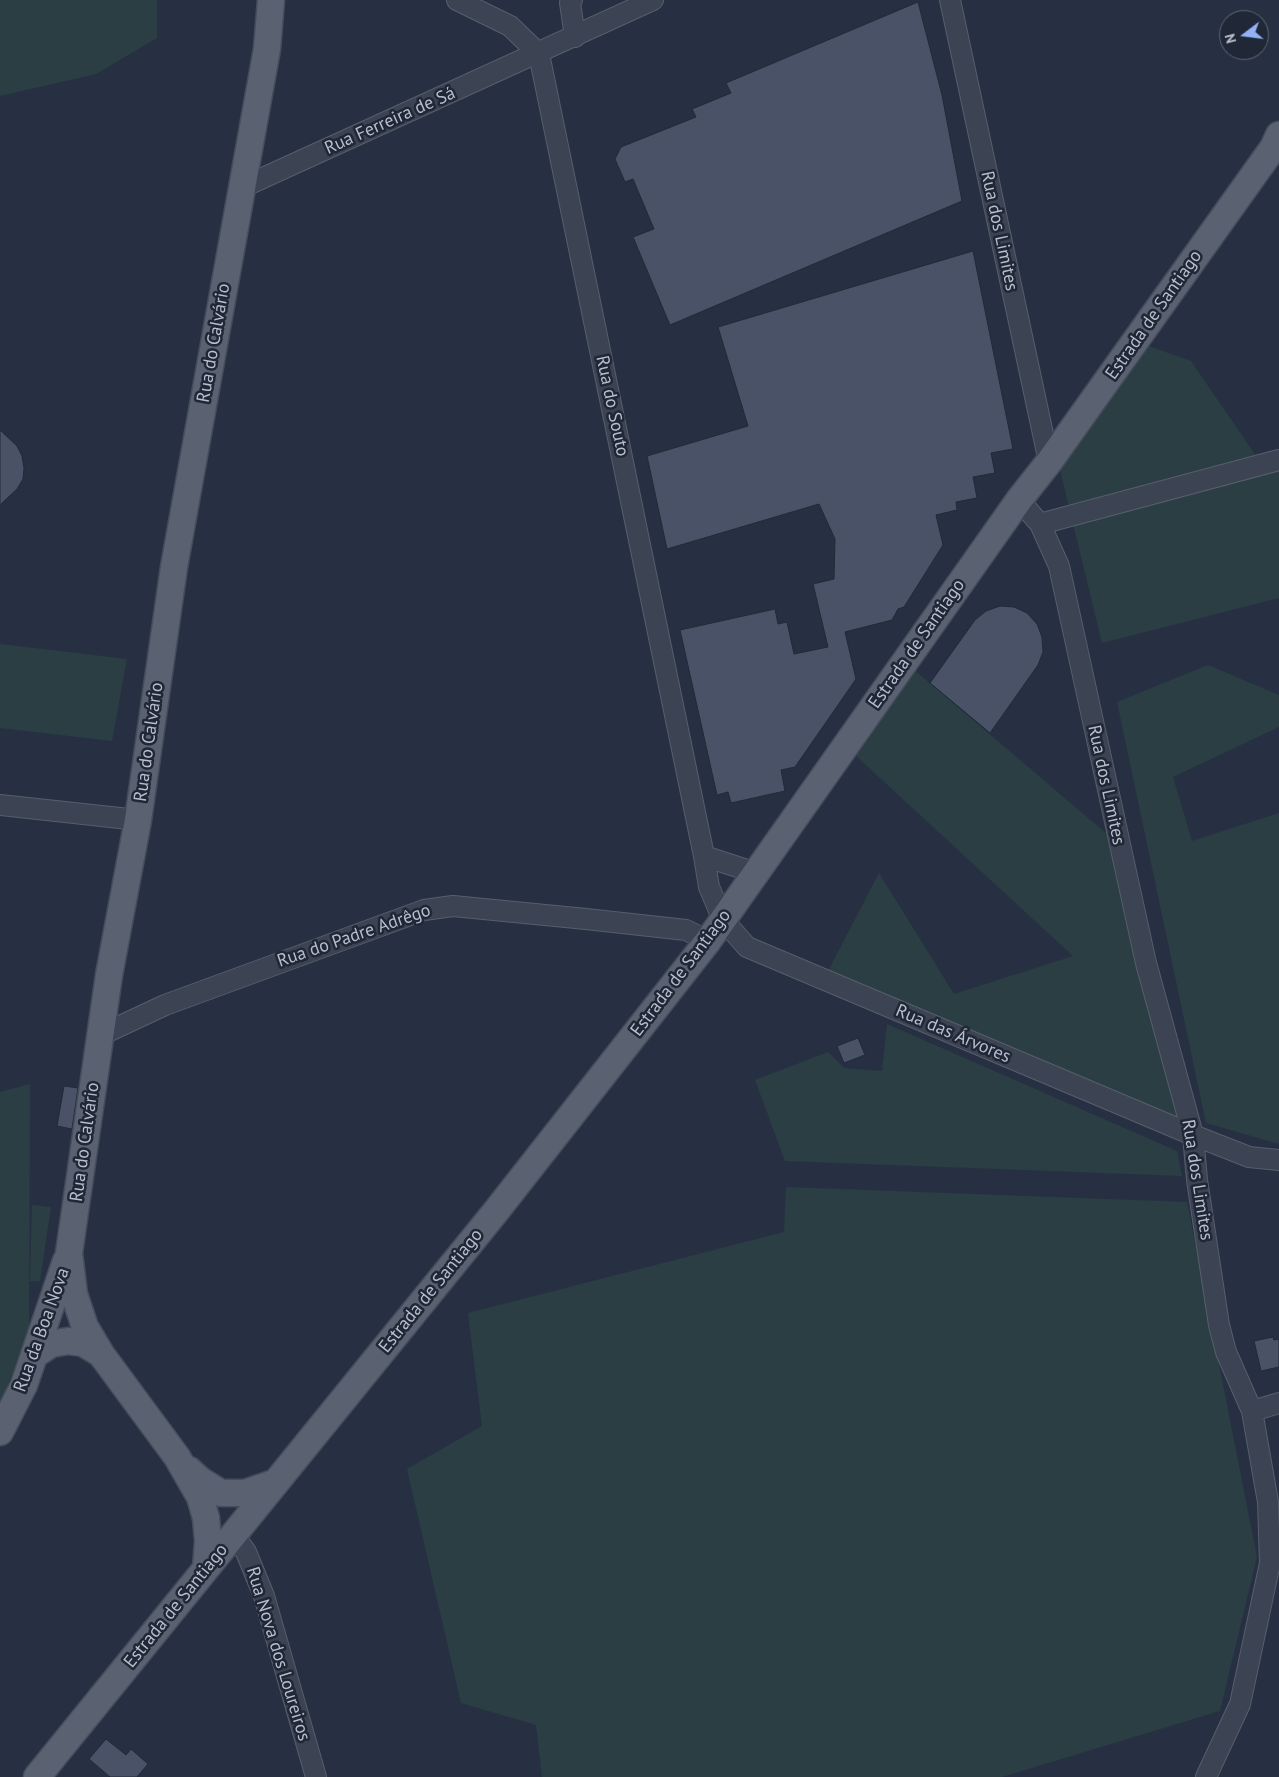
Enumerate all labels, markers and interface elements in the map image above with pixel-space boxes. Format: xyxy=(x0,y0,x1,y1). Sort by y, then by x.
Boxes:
north arrow xyxy=(1219,10,1269,60)
text: N xyxy=(1221,32,1240,45)
street label: Rua Ferreira de Sá xyxy=(321,83,459,159)
street label: Rua dos Limites xyxy=(976,169,1022,293)
street label: Estrada de Santiago xyxy=(1101,246,1207,384)
street label: Rua do Calvário xyxy=(193,282,235,404)
street label: Rua do Souto xyxy=(591,354,633,458)
street label: Estrada de Santiago xyxy=(864,575,970,713)
street label: Rua do Calvário xyxy=(130,681,168,803)
street label: Rua dos Limites xyxy=(1083,723,1129,847)
street label: Rua do Padre Adrêgo xyxy=(274,900,434,972)
street label: Estrada de Santiago xyxy=(626,905,736,1041)
street label: Rua das Árvores xyxy=(892,1000,1014,1068)
street label: Rua do Calvário xyxy=(66,1081,104,1203)
street label: Rua dos Limites xyxy=(1177,1118,1217,1242)
street label: Estrada de Santiago xyxy=(374,1225,488,1357)
street label: Rua da Boa Nova xyxy=(10,1265,74,1395)
street label: Estrada de Santiago xyxy=(119,1540,233,1672)
street label: Rua Nova dos Loureiros xyxy=(241,1564,315,1744)

